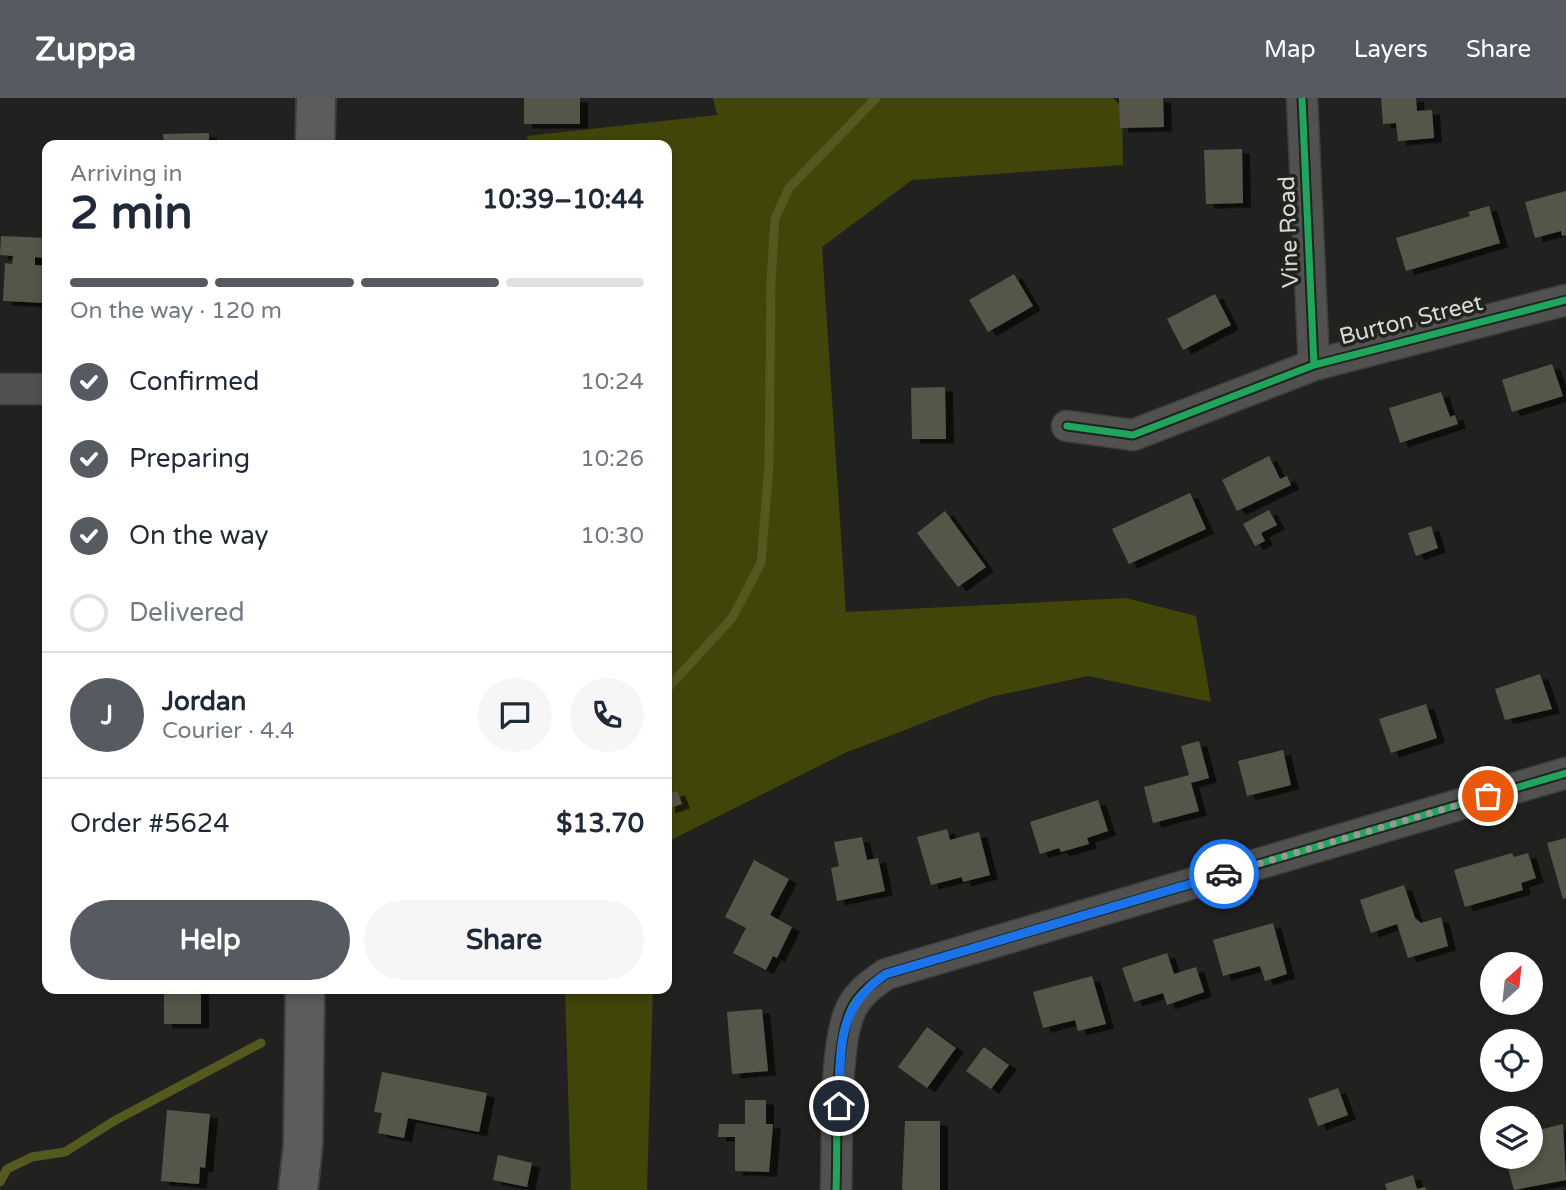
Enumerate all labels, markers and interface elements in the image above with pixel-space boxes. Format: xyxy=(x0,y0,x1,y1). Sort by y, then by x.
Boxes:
text: Zuppa xyxy=(35,30,136,69)
text: Map xyxy=(1264,35,1316,64)
text: Layers xyxy=(1354,35,1428,64)
text: Share xyxy=(1466,35,1531,64)
text: Arriving in xyxy=(70,160,183,188)
street label: Vine Road xyxy=(1273,175,1305,289)
text: 10:39–10:44 xyxy=(482,184,644,215)
text: 2 min xyxy=(70,186,193,241)
street label: Burton Street xyxy=(1336,289,1486,351)
text: On the way · 120 m xyxy=(70,297,282,325)
icon: check xyxy=(70,363,108,401)
text: Confirmed xyxy=(129,366,259,397)
text: 10:24 xyxy=(580,368,644,396)
icon: check xyxy=(70,440,108,478)
text: Preparing xyxy=(129,443,250,474)
text: 10:26 xyxy=(580,445,644,473)
icon: check xyxy=(70,517,108,555)
text: On the way xyxy=(129,520,269,551)
text: 10:30 xyxy=(580,522,644,550)
text: Delivered xyxy=(129,597,245,628)
button: chat xyxy=(478,678,552,752)
button: phone xyxy=(570,678,644,752)
text: Jordan xyxy=(162,686,246,717)
text: J xyxy=(101,700,113,731)
text: Courier · 4.4 xyxy=(162,717,294,745)
pin xyxy=(1458,766,1518,826)
icon: bag xyxy=(1469,777,1507,815)
text: Order #5624 xyxy=(70,808,230,839)
text: $13.70 xyxy=(556,808,644,839)
courier xyxy=(1189,839,1259,909)
icon: car xyxy=(1205,855,1243,893)
button: Help xyxy=(70,900,350,980)
button: Share xyxy=(364,900,644,980)
north arrow xyxy=(1480,952,1544,1015)
map controls xyxy=(1480,952,1543,1169)
button: locate xyxy=(1480,1029,1543,1092)
pin xyxy=(809,1076,869,1136)
icon: home xyxy=(820,1087,858,1125)
button: layers xyxy=(1480,1106,1543,1169)

